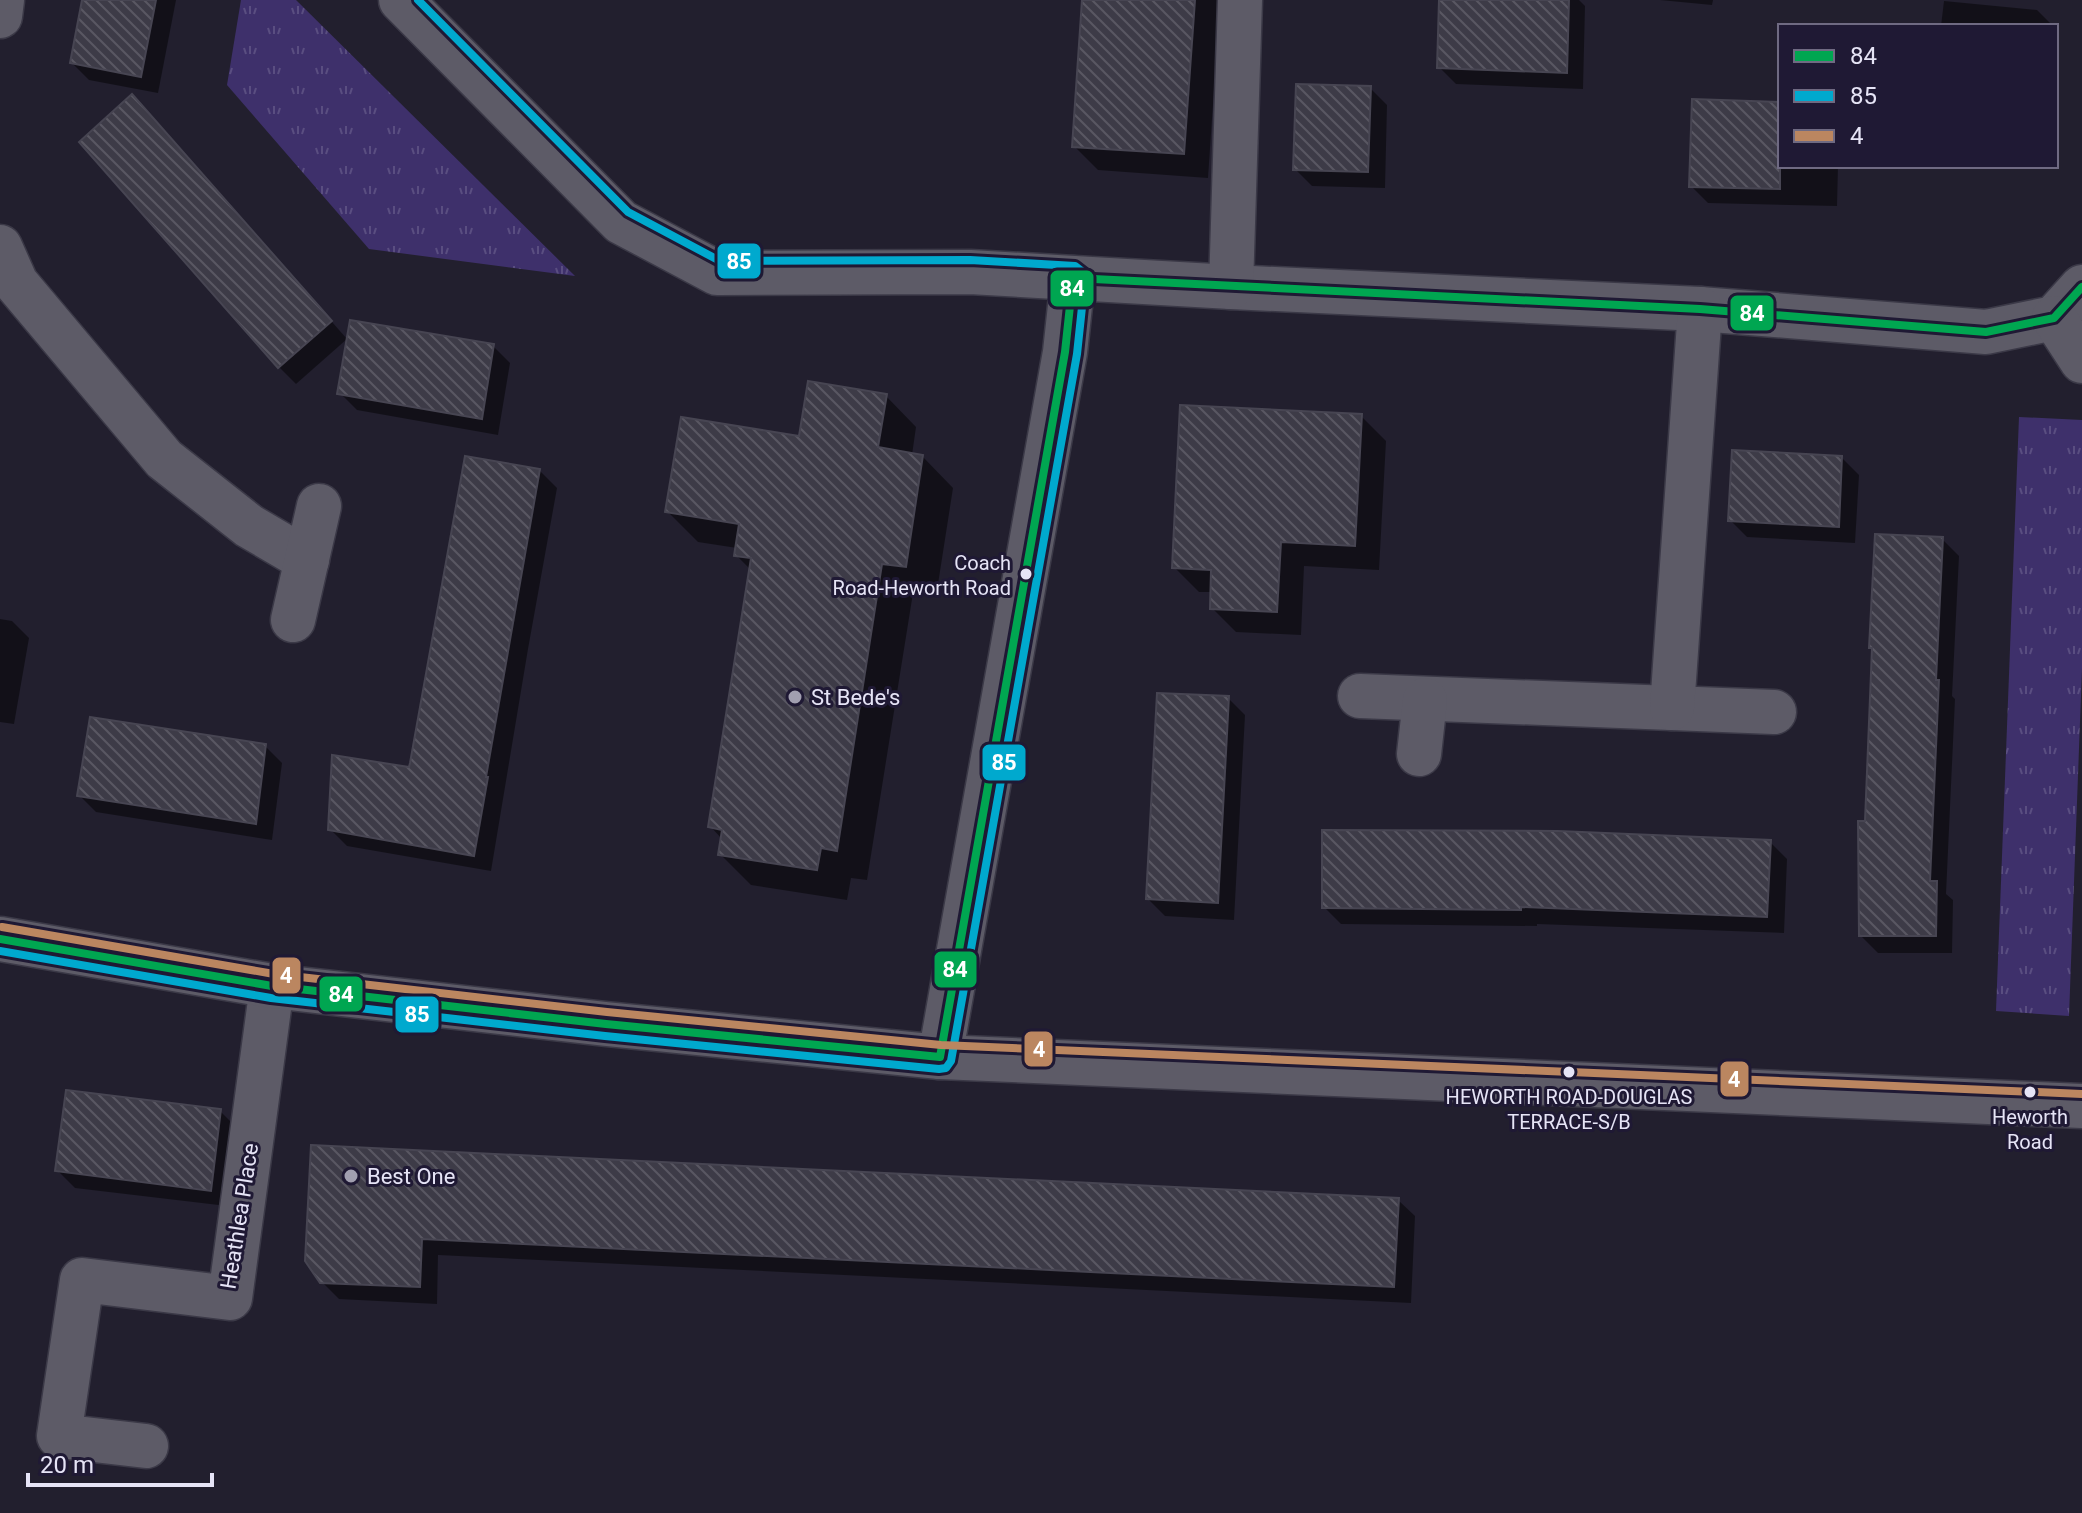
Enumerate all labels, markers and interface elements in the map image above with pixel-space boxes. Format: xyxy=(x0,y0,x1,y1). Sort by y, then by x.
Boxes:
legend xyxy=(1778,24,2058,168)
text: 84 xyxy=(1850,42,1877,70)
text: 85 xyxy=(1850,82,1877,110)
text: 4 xyxy=(1850,122,1864,150)
line badge: 85 xyxy=(716,242,762,280)
text: 85 xyxy=(726,249,752,274)
line badge: 84 xyxy=(1049,269,1095,308)
text: 84 xyxy=(1059,276,1085,301)
line badge: 84 xyxy=(1729,294,1775,332)
text: 84 xyxy=(1739,301,1765,326)
place label: Coach Road-Heworth Road xyxy=(833,551,1011,600)
marker: Coach Road-Heworth Road xyxy=(1018,566,1034,582)
place label: St Bede's xyxy=(811,685,900,710)
marker: St Bede's xyxy=(786,688,804,706)
line badge: 85 xyxy=(981,743,1027,782)
text: 85 xyxy=(991,750,1017,775)
line badge: 84 xyxy=(933,950,978,989)
line badge: 4 xyxy=(271,956,302,995)
text: 84 xyxy=(942,957,968,982)
text: 4 xyxy=(280,963,293,988)
line badge: 84 xyxy=(318,975,364,1013)
text: 84 xyxy=(328,982,354,1007)
line badge: 85 xyxy=(394,995,440,1034)
text: 85 xyxy=(404,1002,430,1027)
line badge: 4 xyxy=(1023,1030,1054,1068)
text: 4 xyxy=(1033,1037,1046,1062)
line badge: 4 xyxy=(1719,1060,1750,1098)
marker: HEWORTH ROAD-DOUGLAS TERRACE-S/B xyxy=(1561,1064,1577,1080)
text: 4 xyxy=(1728,1067,1741,1092)
marker: Heworth Road xyxy=(2022,1084,2038,1100)
place label: HEWORTH ROAD-DOUGLAS TERRACE-S/B xyxy=(1446,1085,1693,1134)
place label: Heworth Road xyxy=(1992,1105,2068,1154)
street label: Heathlea Place xyxy=(216,1141,263,1291)
place label: Best One xyxy=(367,1164,455,1189)
marker: Best One xyxy=(342,1167,360,1185)
scale bar xyxy=(28,1437,212,1487)
text: 20 m xyxy=(40,1451,94,1479)

